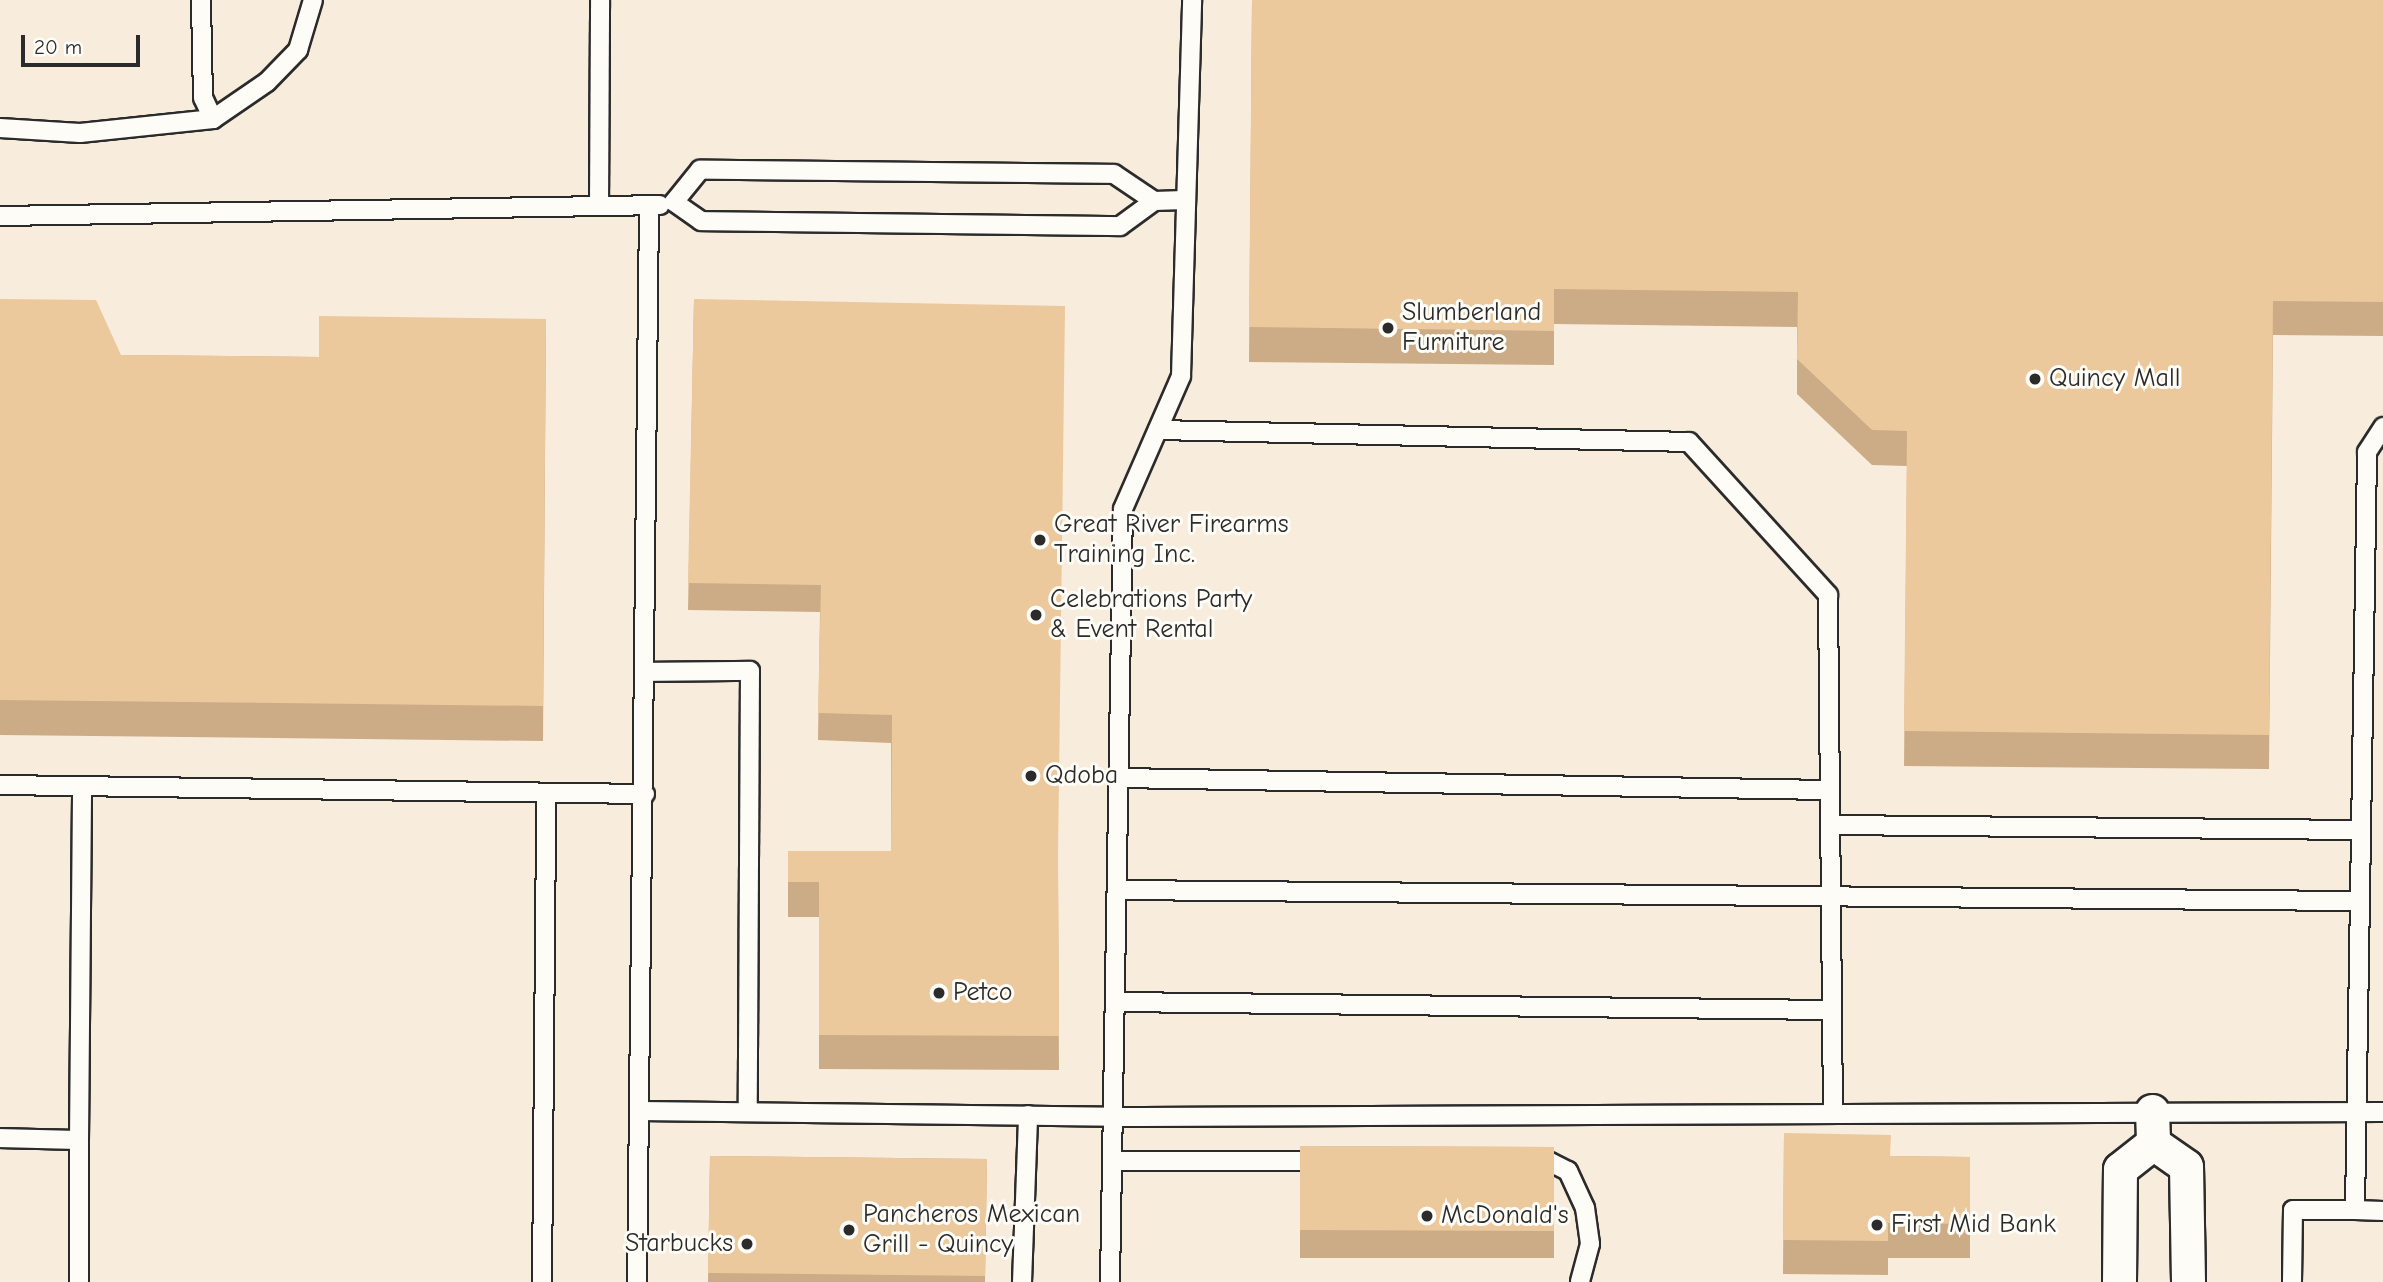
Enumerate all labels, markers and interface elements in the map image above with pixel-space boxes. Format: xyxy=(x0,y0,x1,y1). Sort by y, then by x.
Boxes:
scale bar xyxy=(24,21,144,65)
text: 20 m xyxy=(34,35,82,59)
place label: Slumberland Furniture xyxy=(1402,297,1541,358)
marker: Slumberland Furniture xyxy=(1380,320,1396,336)
place label: Quincy Mall xyxy=(2049,363,2180,395)
marker: Quincy Mall xyxy=(2027,371,2043,387)
place label: Great River Firearms Training Inc. xyxy=(1054,509,1289,570)
marker: Great River Firearms Training Inc. xyxy=(1032,532,1048,548)
place label: Celebrations Party & Event Rental xyxy=(1050,584,1252,646)
marker: Celebrations Party & Event Rental xyxy=(1028,607,1044,623)
place label: Qdoba xyxy=(1045,760,1118,792)
marker: Qdoba xyxy=(1023,768,1039,784)
place label: Petco xyxy=(953,977,1012,1009)
marker: Petco xyxy=(931,985,947,1001)
place label: Pancheros Mexican Grill - Quincy xyxy=(863,1199,1080,1260)
place label: McDonald's xyxy=(1441,1200,1569,1232)
marker: McDonald's xyxy=(1419,1208,1435,1224)
place label: First Mid Bank xyxy=(1891,1209,2056,1241)
marker: First Mid Bank xyxy=(1869,1217,1885,1233)
marker: Pancheros Mexican Grill - Quincy xyxy=(841,1222,857,1238)
place label: Starbucks xyxy=(625,1228,733,1260)
marker: Starbucks xyxy=(739,1236,755,1252)

